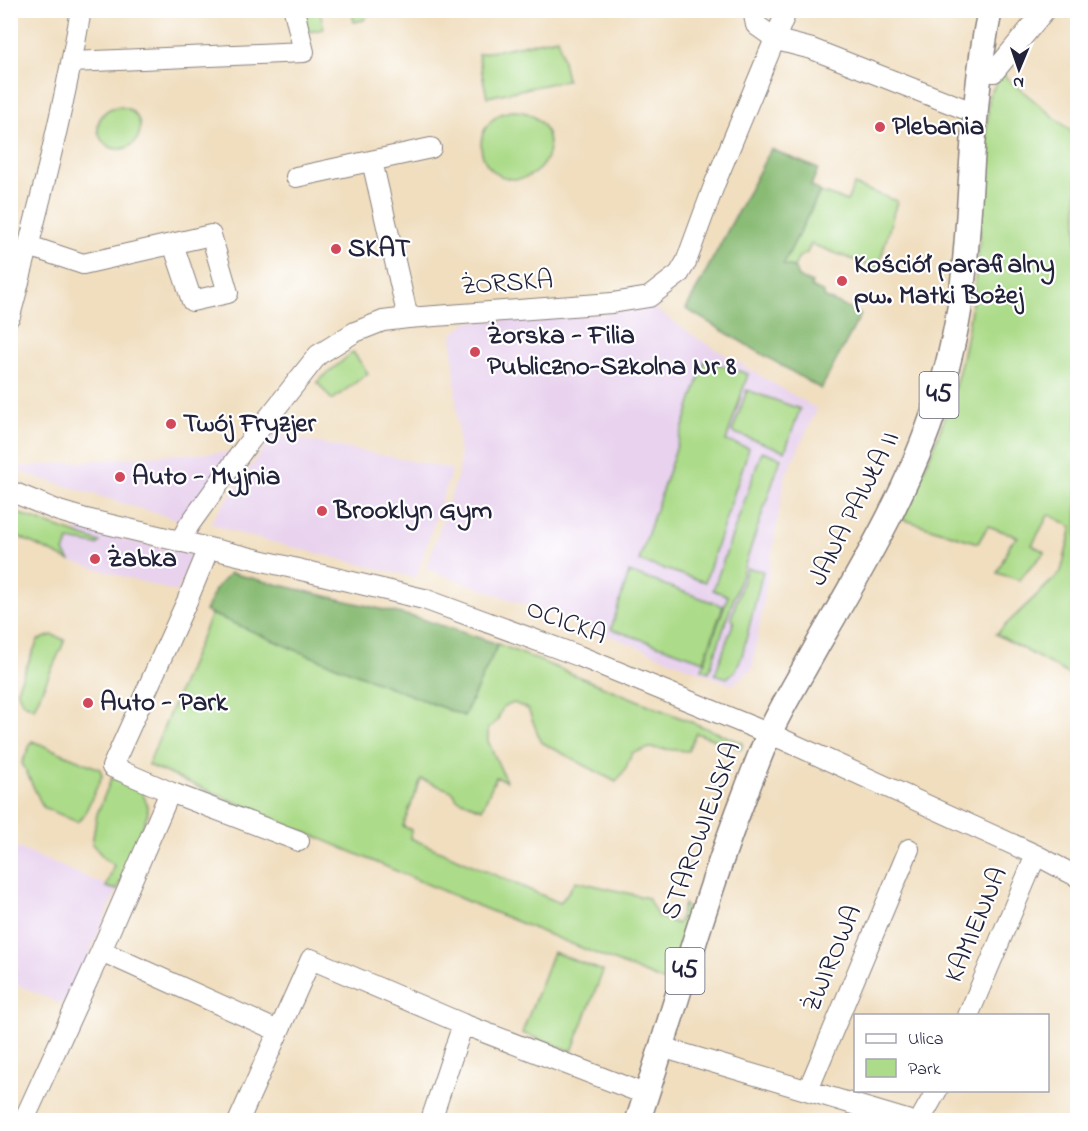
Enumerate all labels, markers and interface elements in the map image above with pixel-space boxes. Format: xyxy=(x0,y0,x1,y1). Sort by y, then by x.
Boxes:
north arrow xyxy=(989,39,1049,99)
text: N xyxy=(1013,70,1024,94)
place label: Plebania xyxy=(892,108,984,147)
marker: Plebania xyxy=(873,120,887,134)
place label: SKAT xyxy=(348,230,411,269)
marker: SKAT xyxy=(329,242,343,256)
place label: Kościół parafialny pw. Matki Bożej xyxy=(854,246,1055,316)
street label: ŻORSKA xyxy=(460,261,554,307)
marker: Kościół parafialny pw. Matki Bożej xyxy=(835,274,849,288)
place label: Żorska - Filia Publiczno-Szkolna Nr 8 xyxy=(487,317,736,387)
marker: Żorska - Filia Publiczno-Szkolna Nr 8 xyxy=(468,345,482,359)
road number: 45 xyxy=(920,372,958,418)
place label: Twój Fryzjer xyxy=(183,405,316,444)
marker: Twój Fryzjer xyxy=(164,417,178,431)
street label: JANA PAWŁA II xyxy=(799,425,911,593)
place label: Auto - Myjnia xyxy=(132,458,280,497)
marker: Auto - Myjnia xyxy=(113,470,127,484)
place label: Brooklyn Gym xyxy=(332,492,492,531)
marker: Brooklyn Gym xyxy=(315,504,329,518)
place label: Żabka xyxy=(107,540,177,579)
marker: Żabka xyxy=(88,552,102,566)
street label: OCICKA xyxy=(520,590,612,656)
place label: Auto - Park xyxy=(100,684,229,723)
marker: Auto - Park xyxy=(81,696,95,710)
street label: STAROWIEJSKA xyxy=(652,737,752,925)
street label: KAMIENNA xyxy=(935,861,1019,989)
street label: ŻWIROWA xyxy=(793,899,873,1019)
road number: 45 xyxy=(666,948,704,994)
legend xyxy=(854,1014,1049,1092)
text: Ulica xyxy=(908,1027,943,1053)
text: Park xyxy=(908,1057,941,1083)

